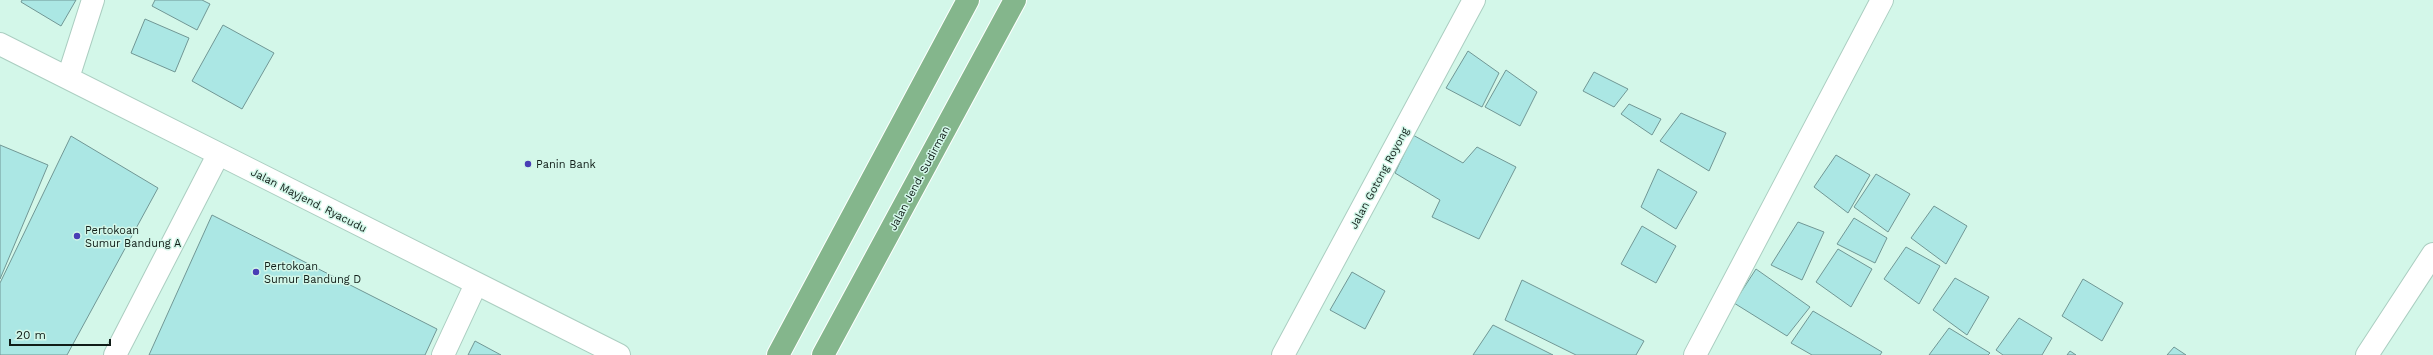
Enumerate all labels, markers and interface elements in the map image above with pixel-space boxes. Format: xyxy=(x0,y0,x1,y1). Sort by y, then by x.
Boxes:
street label: Jalan Jend. Sudirman xyxy=(886,124,953,233)
street label: Jalan Gotong Royong xyxy=(1347,125,1412,231)
place label: Panin Bank xyxy=(536,158,596,171)
marker: Panin Bank xyxy=(523,159,533,169)
street label: Jalan Mayjend. Ryacudu xyxy=(249,166,369,235)
place label: Pertokoan Sumur Bandung A xyxy=(85,224,181,250)
marker: Pertokoan Sumur Bandung A xyxy=(72,231,82,241)
place label: Pertokoan Sumur Bandung D xyxy=(264,260,361,286)
marker: Pertokoan Sumur Bandung D xyxy=(251,267,261,277)
scale bar xyxy=(10,321,110,347)
text: 20 m xyxy=(16,328,46,342)

